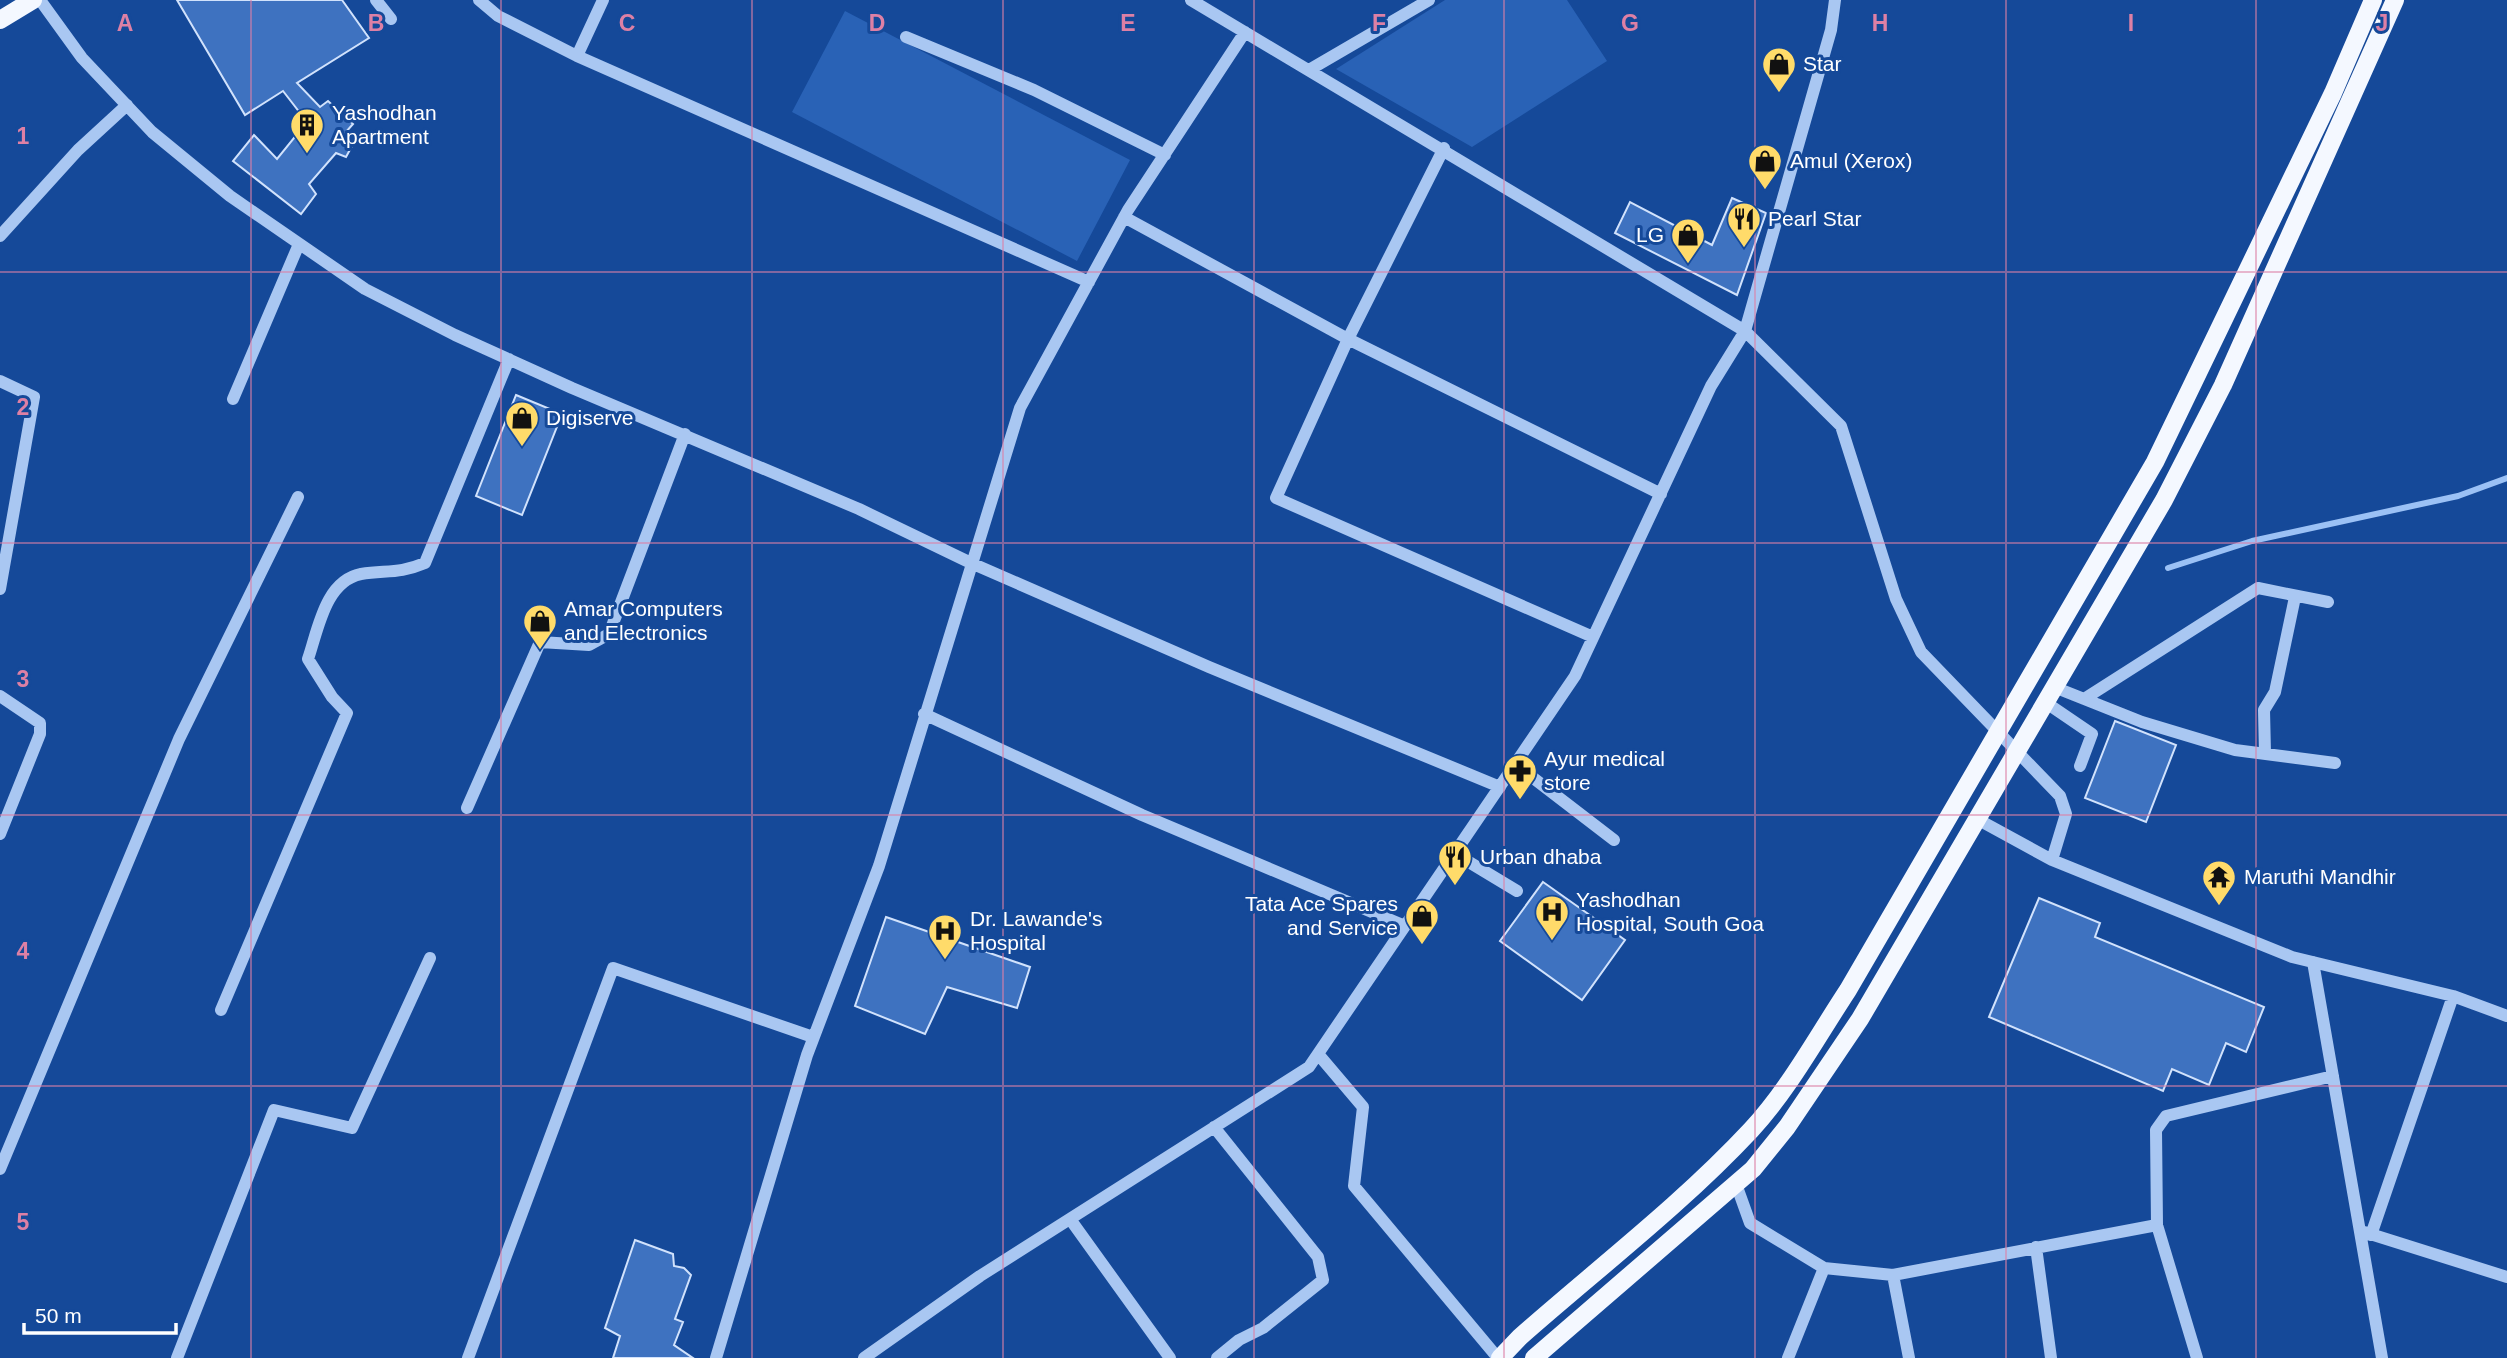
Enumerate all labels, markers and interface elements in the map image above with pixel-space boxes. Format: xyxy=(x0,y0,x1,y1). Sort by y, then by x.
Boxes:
text: A xyxy=(117,10,133,36)
text: B xyxy=(368,10,384,36)
text: C xyxy=(619,10,635,36)
text: D xyxy=(869,10,885,36)
text: E xyxy=(1120,10,1136,36)
text: F xyxy=(1372,10,1386,36)
text: G xyxy=(1621,10,1639,36)
text: H xyxy=(1872,10,1888,36)
text: I xyxy=(2128,10,2134,36)
text: J xyxy=(2376,10,2388,36)
shop icon: Star xyxy=(1760,45,1798,94)
place label: Star xyxy=(1803,52,1842,75)
place label: Yashodhan Apartment xyxy=(332,101,437,148)
building icon: Yashodhan Apartment xyxy=(288,106,326,155)
text: 1 xyxy=(17,123,30,149)
shop icon: Amul (Xerox) xyxy=(1746,142,1784,191)
place label: Amul (Xerox) xyxy=(1790,149,1913,172)
restaurant icon: Pearl Star xyxy=(1725,200,1763,249)
place label: Pearl Star xyxy=(1768,207,1861,230)
shop icon: LG xyxy=(1669,216,1707,265)
place label: LG xyxy=(1636,223,1664,246)
text: 2 xyxy=(17,394,29,420)
shop icon: Digiserve xyxy=(503,399,541,448)
place label: Digiserve xyxy=(546,406,634,429)
place label: Amar Computers and Electronics xyxy=(564,597,723,644)
shop icon: Amar Computers and Electronics xyxy=(521,602,559,651)
text: 3 xyxy=(17,666,29,692)
place label: Ayur medical store xyxy=(1544,747,1665,794)
pharmacy icon: Ayur medical store xyxy=(1501,752,1539,801)
restaurant icon: Urban dhaba xyxy=(1436,838,1474,887)
place label: Urban dhaba xyxy=(1480,845,1602,868)
temple icon: Maruthi Mandhir xyxy=(2200,858,2238,907)
place label: Maruthi Mandhir xyxy=(2244,865,2396,888)
place label: Yashodhan Hospital, South Goa xyxy=(1576,888,1764,935)
place label: Tata Ace Spares and Service xyxy=(1245,892,1398,939)
hospital icon: Yashodhan Hospital, South Goa xyxy=(1533,893,1571,942)
shop icon: Tata Ace Spares and Service xyxy=(1403,897,1441,946)
place label: Dr. Lawande's Hospital xyxy=(970,907,1102,954)
hospital icon: Dr. Lawande's Hospital xyxy=(926,912,964,961)
text: 4 xyxy=(17,938,30,964)
text: 5 xyxy=(17,1209,30,1235)
scale bar xyxy=(24,1292,177,1336)
text: 50 m xyxy=(35,1304,82,1327)

